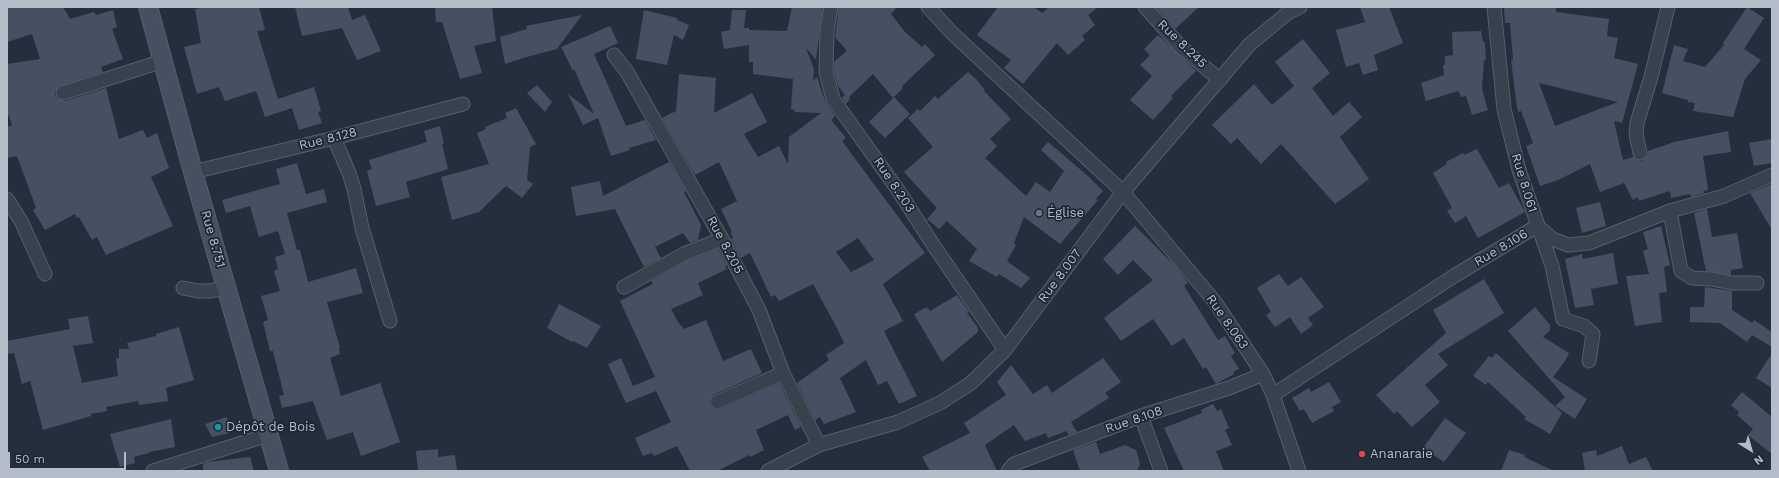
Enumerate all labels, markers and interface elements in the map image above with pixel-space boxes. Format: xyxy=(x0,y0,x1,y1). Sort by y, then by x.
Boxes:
street label: Rue 8.245 xyxy=(1154,17,1210,71)
street label: Rue 8.128 xyxy=(297,124,359,154)
street label: Rue 8.061 xyxy=(1508,152,1540,214)
street label: Rue 8.203 xyxy=(870,155,918,215)
place label: Église xyxy=(1047,205,1084,221)
marker: Église xyxy=(1034,208,1044,218)
street label: Rue 8.751 xyxy=(197,209,229,269)
street label: Rue 8.205 xyxy=(703,213,747,277)
street label: Rue 8.106 xyxy=(1472,226,1530,270)
street label: Rue 8.007 xyxy=(1035,246,1085,306)
street label: Rue 8.063 xyxy=(1202,292,1252,352)
street label: Rue 8.108 xyxy=(1103,403,1165,437)
place label: Dépôt de Bois xyxy=(226,419,315,435)
marker: Dépôt de Bois xyxy=(213,422,223,432)
north arrow xyxy=(1731,430,1771,470)
scale bar xyxy=(10,444,128,470)
place label: Ananaraie xyxy=(1370,446,1433,462)
marker: Ananaraie xyxy=(1357,449,1367,459)
text: 50 m xyxy=(15,452,45,466)
text: N xyxy=(1751,452,1766,468)

